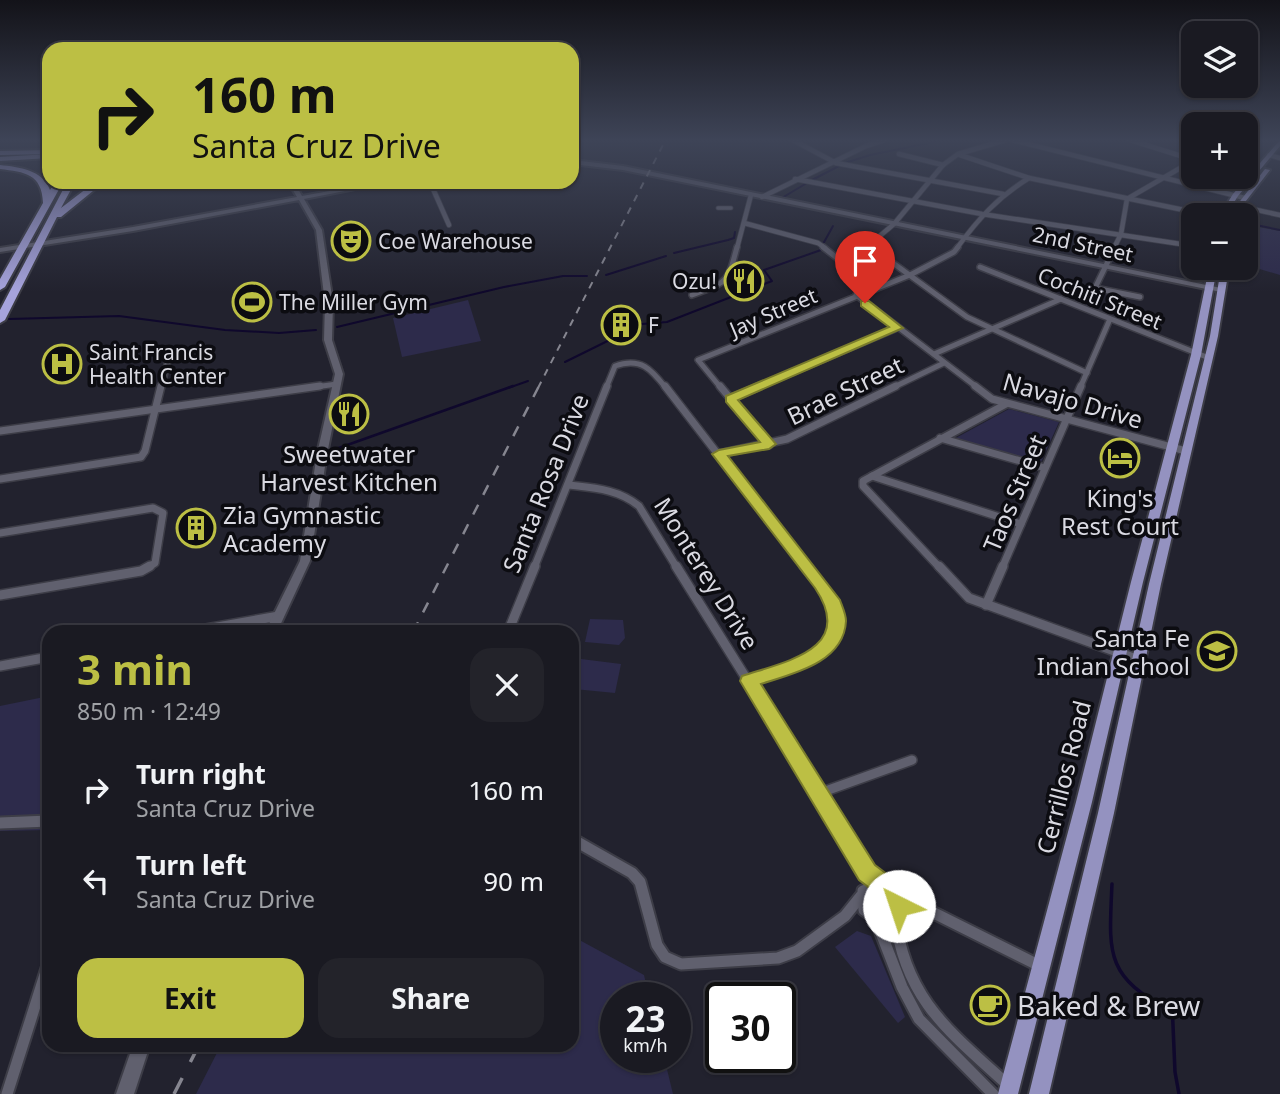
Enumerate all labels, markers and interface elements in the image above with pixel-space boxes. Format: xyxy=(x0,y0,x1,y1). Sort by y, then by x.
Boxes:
map controls xyxy=(1181,21,1258,280)
button: layers xyxy=(1181,21,1258,98)
text: 160 m xyxy=(192,61,337,127)
icon: right xyxy=(77,70,168,161)
button: + xyxy=(1181,112,1258,189)
text: Santa Cruz Drive xyxy=(192,124,441,167)
button: − xyxy=(1181,203,1258,280)
theatre icon: Coe Warehouse xyxy=(330,220,372,262)
street label: 2nd Street xyxy=(1030,220,1136,268)
place label: Coe Warehouse xyxy=(378,227,533,255)
pin xyxy=(835,231,895,303)
icon: arrive xyxy=(846,242,884,280)
restaurant icon: Ozu! xyxy=(723,260,765,302)
street label: Cochiti Street xyxy=(1034,260,1167,336)
place label: Ozu! xyxy=(672,267,717,295)
sports icon: The Miller Gym xyxy=(231,281,273,323)
street label: Jay Street xyxy=(723,281,821,344)
place label: The Miller Gym xyxy=(279,288,428,316)
building icon: F xyxy=(600,304,642,346)
place label: F xyxy=(648,311,659,339)
place label: Saint Francis Health Center xyxy=(89,338,226,390)
hospital icon: Saint Francis Health Center xyxy=(41,343,83,385)
street label: Brae Street xyxy=(781,348,909,432)
street label: Navajo Drive xyxy=(999,364,1147,436)
street label: Santa Rosa Drive xyxy=(494,389,596,577)
restaurant icon: Sweetwater Harvest Kitchen xyxy=(328,393,370,435)
street label: Taos Street xyxy=(975,429,1054,557)
place label: Sweetwater Harvest Kitchen xyxy=(260,437,438,498)
hotel icon: King's Rest Court xyxy=(1099,437,1141,479)
place label: King's Rest Court xyxy=(1061,481,1179,542)
street label: Monterey Drive xyxy=(647,491,767,655)
place label: Zia Gymnastic Academy xyxy=(223,498,381,559)
building icon: Zia Gymnastic Academy xyxy=(175,507,217,549)
place label: Santa Fe Indian School xyxy=(1037,621,1190,682)
school or university icon: Santa Fe Indian School xyxy=(1196,630,1238,672)
text: 3 min xyxy=(77,640,193,697)
button: close xyxy=(470,648,544,722)
text: 850 m · 12:49 xyxy=(77,695,221,727)
street label: Cerrillos Road xyxy=(1028,697,1098,857)
text: Turn right xyxy=(136,756,266,792)
icon: right xyxy=(77,771,115,809)
text: 160 m xyxy=(468,772,544,808)
text: Santa Cruz Drive xyxy=(136,792,315,824)
text: Turn left xyxy=(136,847,247,883)
icon: left xyxy=(77,862,115,900)
text: 90 m xyxy=(483,863,544,899)
position arrow xyxy=(862,869,936,943)
text: Santa Cruz Drive xyxy=(136,883,315,915)
button: Exit xyxy=(77,958,304,1038)
button: Share xyxy=(318,958,544,1038)
speed limit sign: 30 xyxy=(705,982,796,1073)
cafe icon: Baked & Brew xyxy=(969,984,1011,1026)
place label: Baked & Brew xyxy=(1017,986,1200,1024)
text: 23 xyxy=(625,995,666,1042)
text: km/h xyxy=(623,1033,668,1057)

